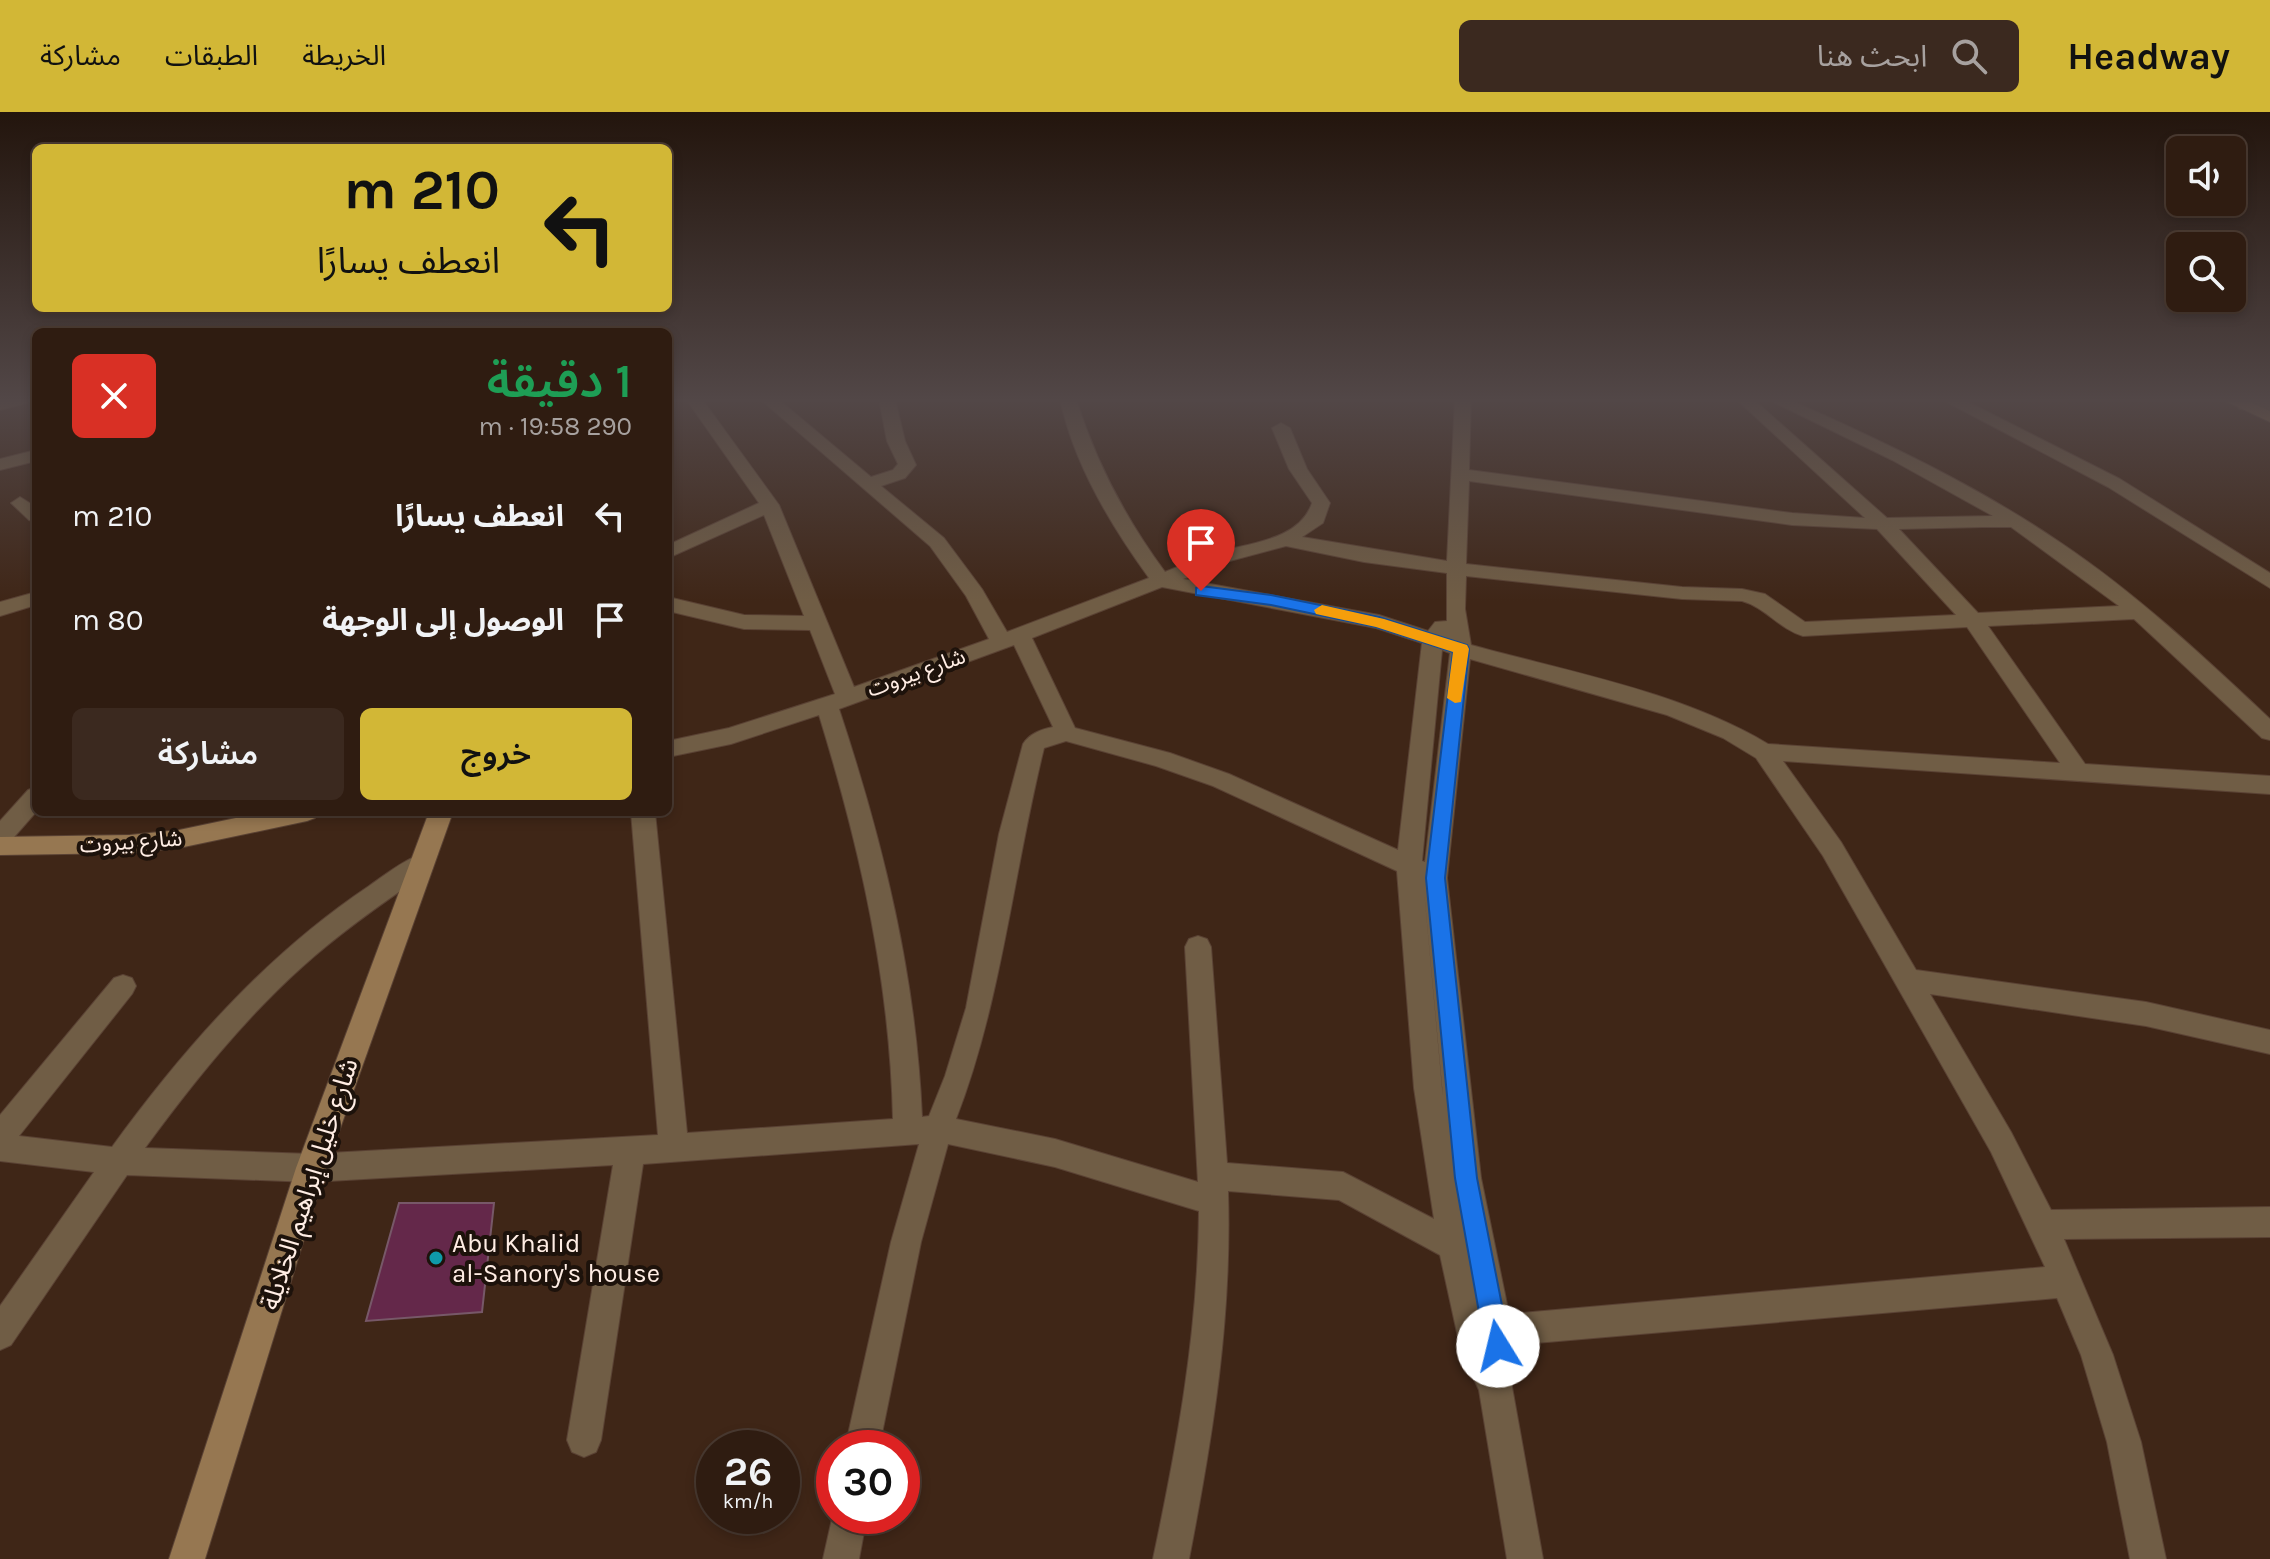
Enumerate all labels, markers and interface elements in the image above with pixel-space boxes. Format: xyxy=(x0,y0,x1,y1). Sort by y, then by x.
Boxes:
search box xyxy=(1459,20,2019,92)
icon: search xyxy=(1947,34,1991,78)
text: Headway xyxy=(2067,34,2230,79)
text: ابحث هنا xyxy=(1817,38,1927,74)
text: مشاركة xyxy=(40,39,121,72)
text: الطبقات xyxy=(165,39,258,72)
text: الخريطة xyxy=(302,39,386,72)
map controls xyxy=(2166,136,2246,312)
button: sound xyxy=(2166,136,2246,216)
text: 210 m xyxy=(343,157,500,222)
icon: left xyxy=(528,176,632,280)
button: search xyxy=(2166,232,2246,312)
text: انعطف يسارًا xyxy=(317,240,500,282)
text: 1 دقيقة xyxy=(487,353,632,409)
button: close xyxy=(72,354,156,438)
text: 290 m · 19:58 xyxy=(479,411,632,442)
icon: left xyxy=(588,494,632,538)
text: 210 m xyxy=(72,498,152,534)
text: انعطف يسارًا xyxy=(395,498,564,534)
pin xyxy=(1167,509,1235,591)
icon: arrive xyxy=(1179,521,1223,565)
icon: arrive xyxy=(588,598,632,642)
text: 80 m xyxy=(72,602,143,638)
text: الوصول إلى الوجهة xyxy=(322,602,564,638)
street label: شارع بيروت xyxy=(864,643,970,706)
button: مشاركة xyxy=(72,708,344,800)
button: خروج xyxy=(360,708,632,800)
street label: شارع بيروت xyxy=(79,825,183,862)
street label: شارع خليل إبراهيم الخلايلة xyxy=(254,1055,369,1315)
place label: Abu Khalid al-Sanory's house xyxy=(452,1228,660,1289)
marker: Abu Khalid al-Sanory's house xyxy=(427,1249,445,1267)
position arrow xyxy=(1456,1304,1540,1388)
speed limit sign: 30 xyxy=(816,1430,920,1534)
text: 26 xyxy=(724,1448,772,1495)
text: km/h xyxy=(723,1490,773,1513)

